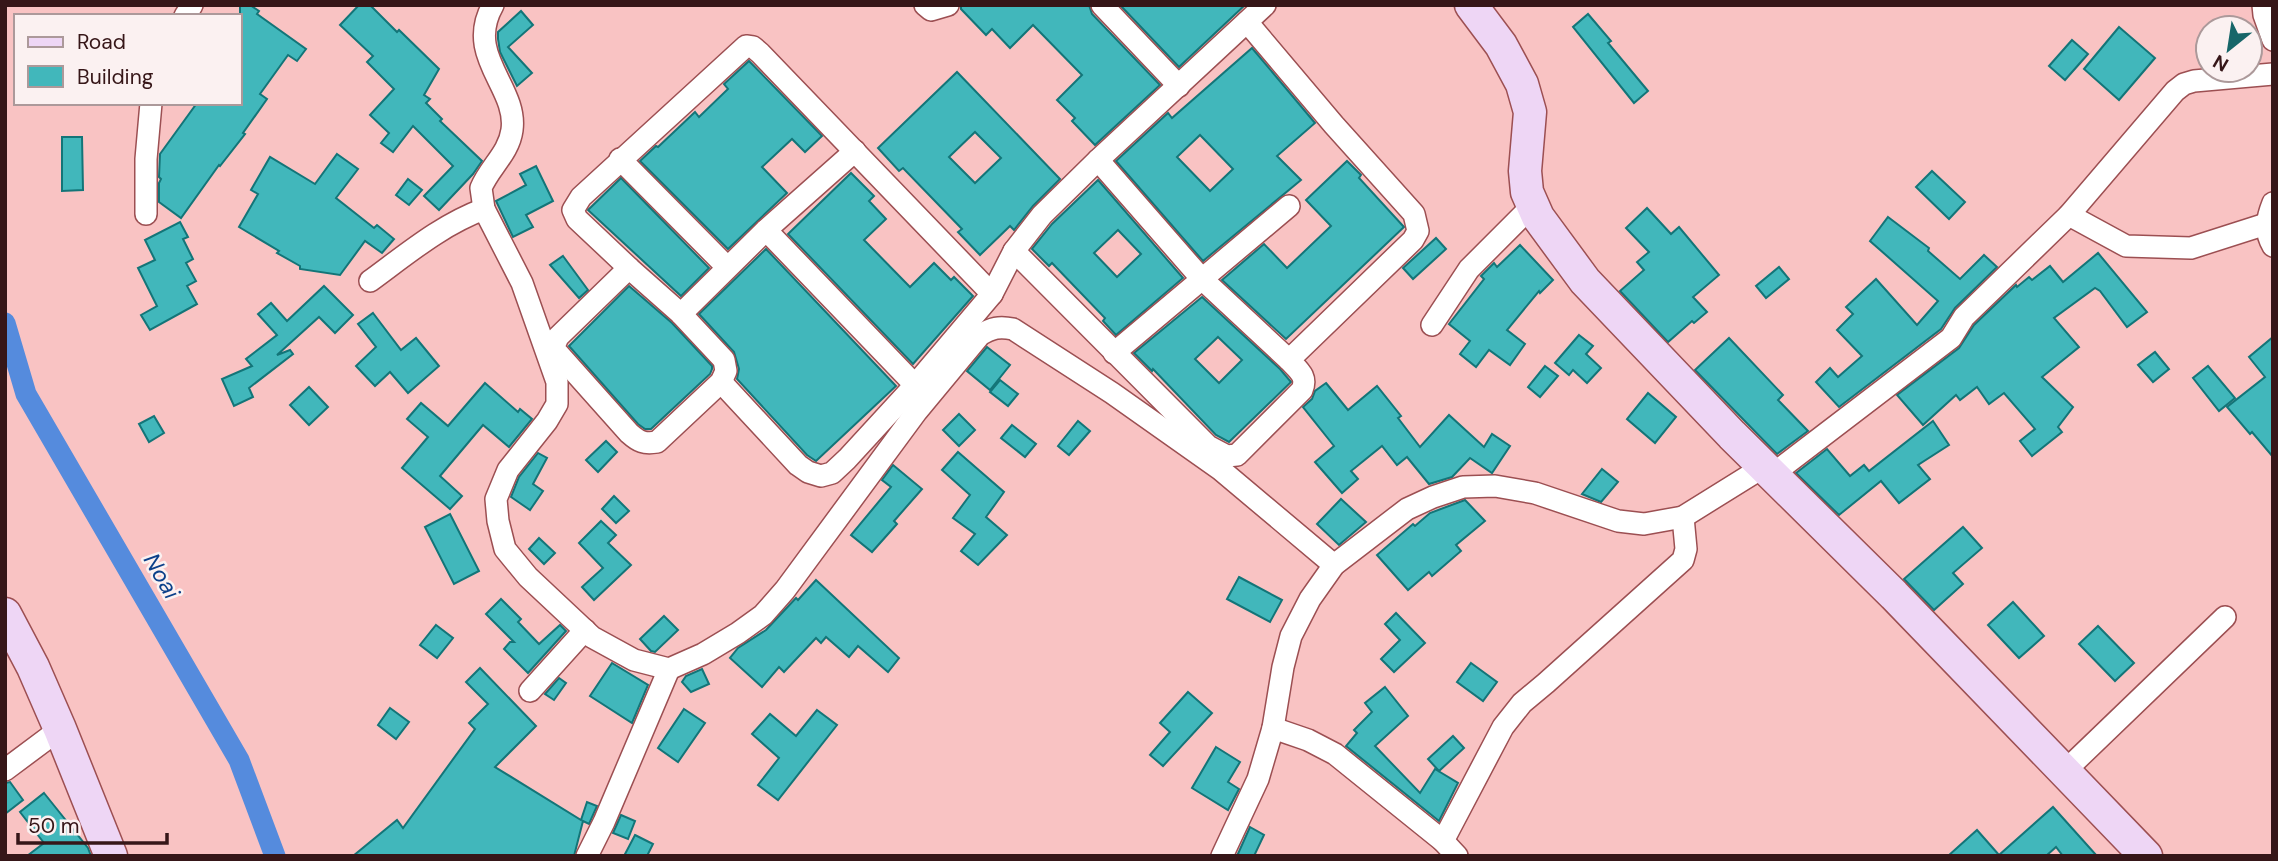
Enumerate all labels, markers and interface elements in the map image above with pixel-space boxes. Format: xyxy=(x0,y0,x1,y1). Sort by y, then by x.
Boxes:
legend xyxy=(14,14,242,105)
north arrow xyxy=(2194,14,2264,84)
text: Road xyxy=(77,28,126,56)
text: N xyxy=(2208,49,2233,78)
text: Building xyxy=(77,63,154,91)
water label: Noai xyxy=(137,548,187,605)
scale bar xyxy=(18,802,166,846)
text: 50 m xyxy=(28,812,79,840)

